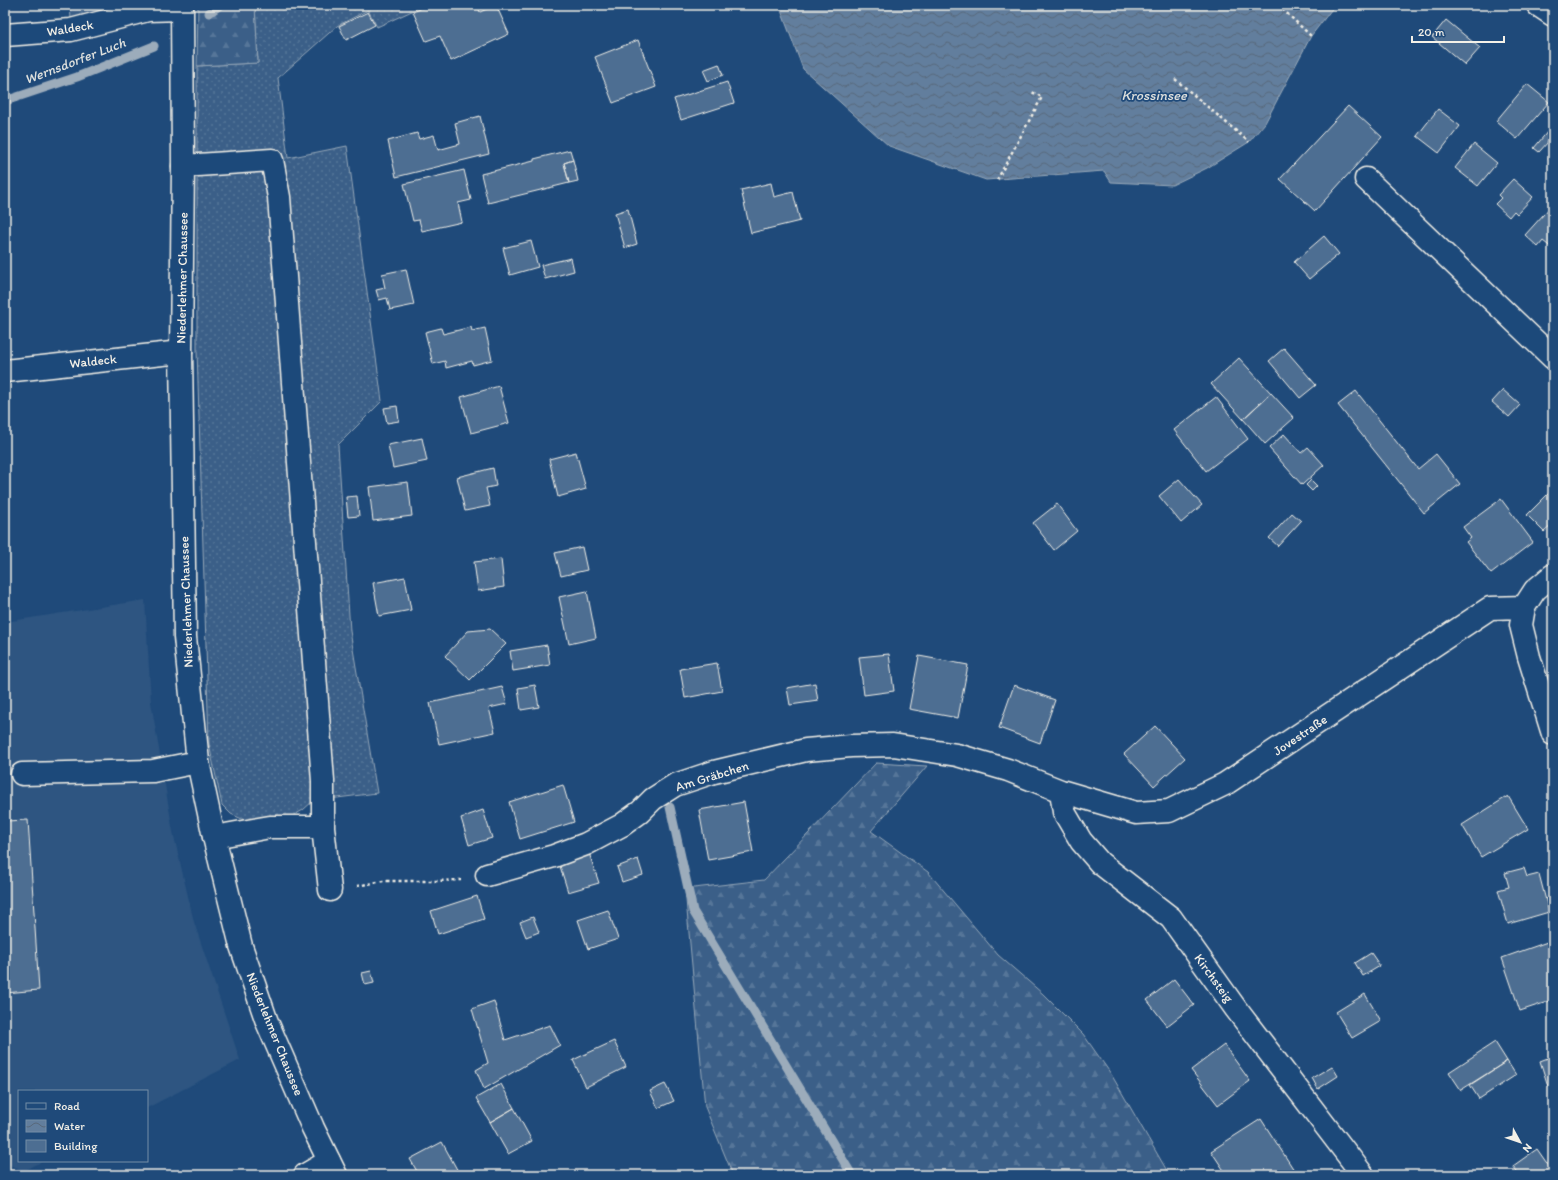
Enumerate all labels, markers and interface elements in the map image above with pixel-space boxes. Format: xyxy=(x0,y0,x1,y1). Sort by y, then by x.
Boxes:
street label: Waldeck xyxy=(46,17,95,39)
scale bar xyxy=(1412,18,1504,44)
text: 20 m xyxy=(1418,25,1445,39)
water label: Wernsdorfer Luch xyxy=(22,34,128,88)
water label: Krossinsee xyxy=(1121,87,1188,104)
street label: Niederlehmer Chaussee xyxy=(173,212,191,344)
street label: Waldeck xyxy=(69,351,117,371)
street label: Niederlehmer Chaussee xyxy=(176,536,196,668)
street label: Jovestraße xyxy=(1270,712,1330,758)
street label: Am Gräbchen xyxy=(673,758,751,794)
street label: Kirchsteig xyxy=(1191,951,1237,1005)
street label: Niederlehmer Chaussee xyxy=(243,970,307,1098)
legend xyxy=(18,1090,148,1162)
text: Road xyxy=(54,1099,80,1113)
text: Water xyxy=(54,1119,85,1133)
north arrow xyxy=(1500,1122,1540,1162)
text: Building xyxy=(54,1139,98,1153)
text: N xyxy=(1520,1141,1535,1155)

